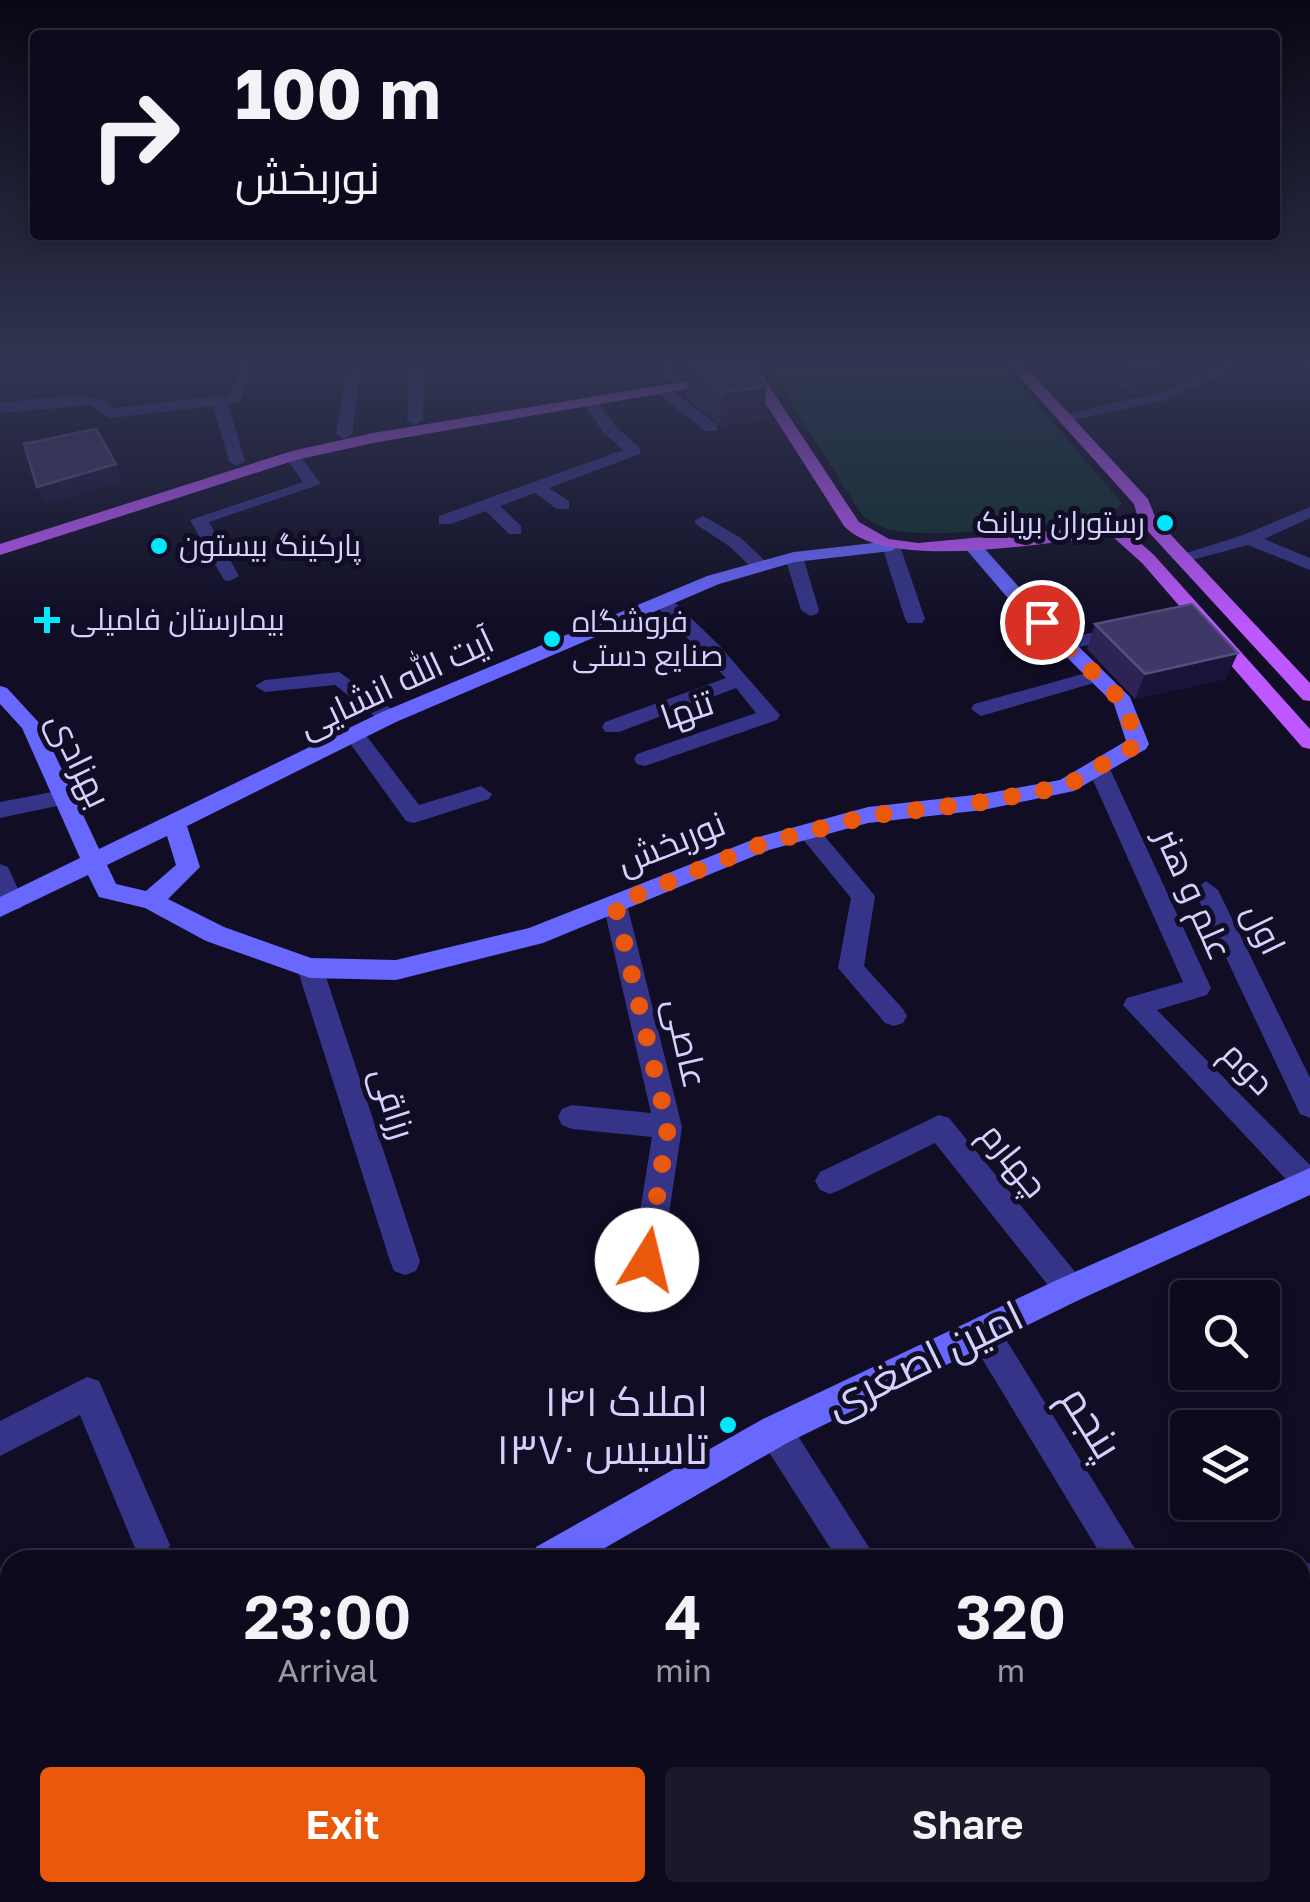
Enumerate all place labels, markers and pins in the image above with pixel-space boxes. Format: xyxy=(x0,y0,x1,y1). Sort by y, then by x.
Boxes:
place label: رستوران بریانک xyxy=(976,504,1145,540)
marker: رستوران بریانک xyxy=(1154,512,1176,534)
place label: پارکینگ بیستون xyxy=(179,527,361,565)
marker: پارکینگ بیستون xyxy=(148,535,170,557)
pin xyxy=(1000,580,1085,665)
place label: بیمارستان فامیلی xyxy=(70,601,285,638)
place label: فروشگاه صنایع دستی xyxy=(572,603,723,676)
marker: بیمارستان فامیلی xyxy=(34,607,60,633)
marker: فروشگاه صنایع دستی xyxy=(541,628,563,650)
place label: املاک ۱۴۱ تاسیس ۱۳۷۰ xyxy=(496,1375,708,1474)
marker: املاک ۱۴۱ تاسیس ۱۳۷۰ xyxy=(717,1414,739,1436)

